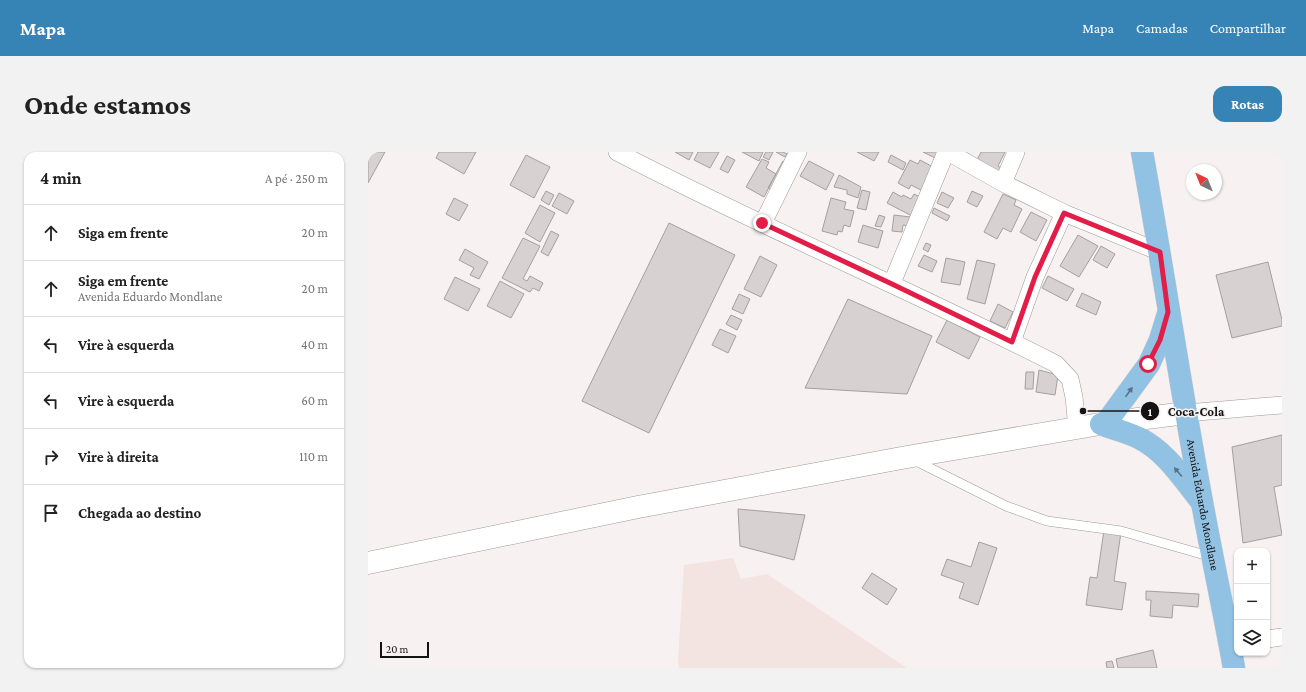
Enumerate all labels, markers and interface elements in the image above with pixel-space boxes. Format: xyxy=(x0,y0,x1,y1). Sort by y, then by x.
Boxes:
text: Mapa xyxy=(20,18,66,39)
text: Mapa xyxy=(1082,20,1114,36)
text: Camadas xyxy=(1136,20,1188,36)
text: Compartilhar xyxy=(1210,20,1286,36)
button: Rotas xyxy=(1213,86,1282,122)
text: Onde estamos xyxy=(24,89,191,120)
north arrow xyxy=(1186,164,1222,200)
text: 4 min xyxy=(40,169,82,188)
text: A pé · 250 m xyxy=(265,171,328,186)
route end xyxy=(753,214,771,232)
icon: ahead xyxy=(40,222,62,244)
text: Siga em frente xyxy=(78,225,168,241)
text: 20 m xyxy=(302,225,328,240)
text: Siga em frente xyxy=(78,273,168,289)
icon: ahead xyxy=(40,278,62,300)
text: 20 m xyxy=(302,281,328,296)
text: Avenida Eduardo Mondlane xyxy=(78,289,222,304)
icon: left xyxy=(40,334,62,356)
text: Vire à esquerda xyxy=(78,337,174,353)
text: 40 m xyxy=(301,337,328,352)
route start xyxy=(1139,355,1157,373)
one-way arrow xyxy=(1125,387,1133,397)
icon: left xyxy=(40,390,62,412)
text: Vire à esquerda xyxy=(78,393,174,409)
text: 60 m xyxy=(301,393,328,408)
callout: Coca-Cola xyxy=(1140,399,1232,424)
text: Coca-Cola xyxy=(1168,404,1225,419)
text: 1 xyxy=(1148,405,1153,419)
street label: Avenida Eduardo Mondlane xyxy=(1184,438,1222,572)
icon: right xyxy=(40,446,62,468)
text: Vire à direita xyxy=(78,449,159,465)
text: 110 m xyxy=(299,449,328,464)
one-way arrow xyxy=(1173,466,1182,477)
icon: arrive xyxy=(40,502,62,524)
text: Chegada ao destino xyxy=(78,505,201,521)
map controls xyxy=(1234,548,1270,656)
button: + xyxy=(1234,548,1270,584)
button: − xyxy=(1234,584,1270,620)
button: layers xyxy=(1234,620,1270,656)
scale bar xyxy=(380,640,429,659)
text: 20 m xyxy=(386,643,408,655)

